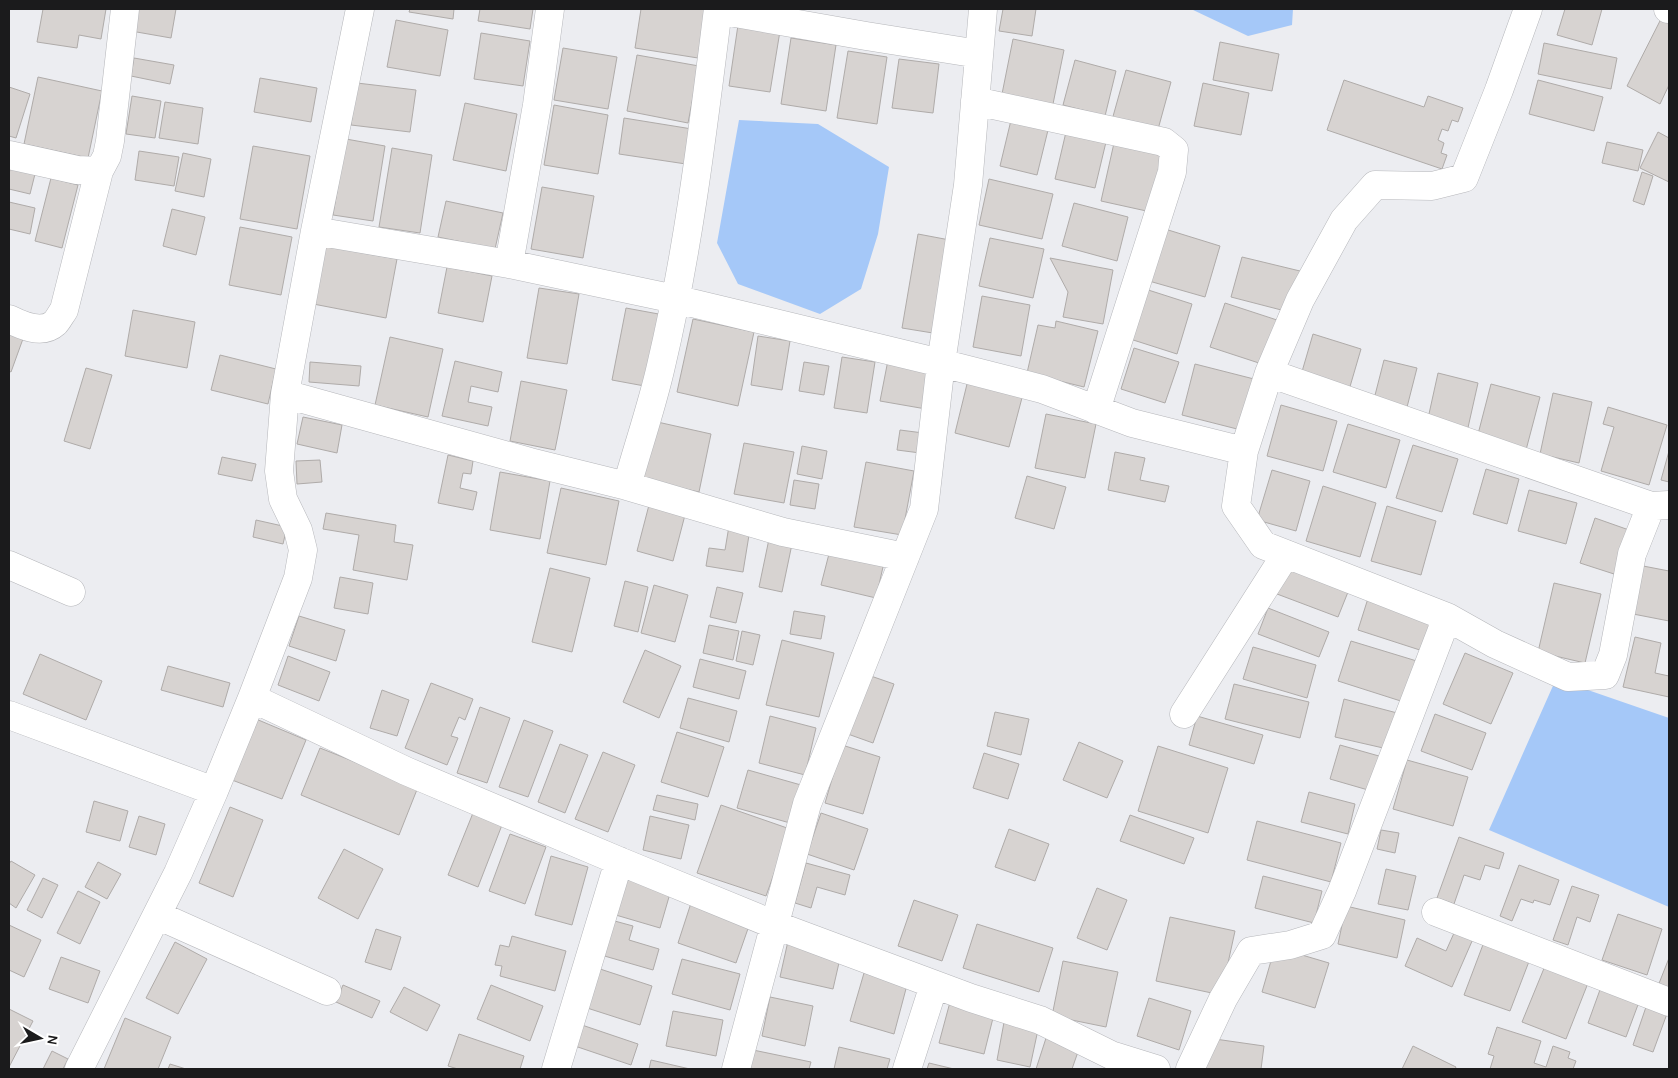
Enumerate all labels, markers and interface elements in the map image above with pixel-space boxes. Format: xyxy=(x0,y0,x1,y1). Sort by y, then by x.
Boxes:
north arrow xyxy=(15,1013,65,1063)
text: N xyxy=(43,1034,62,1046)

